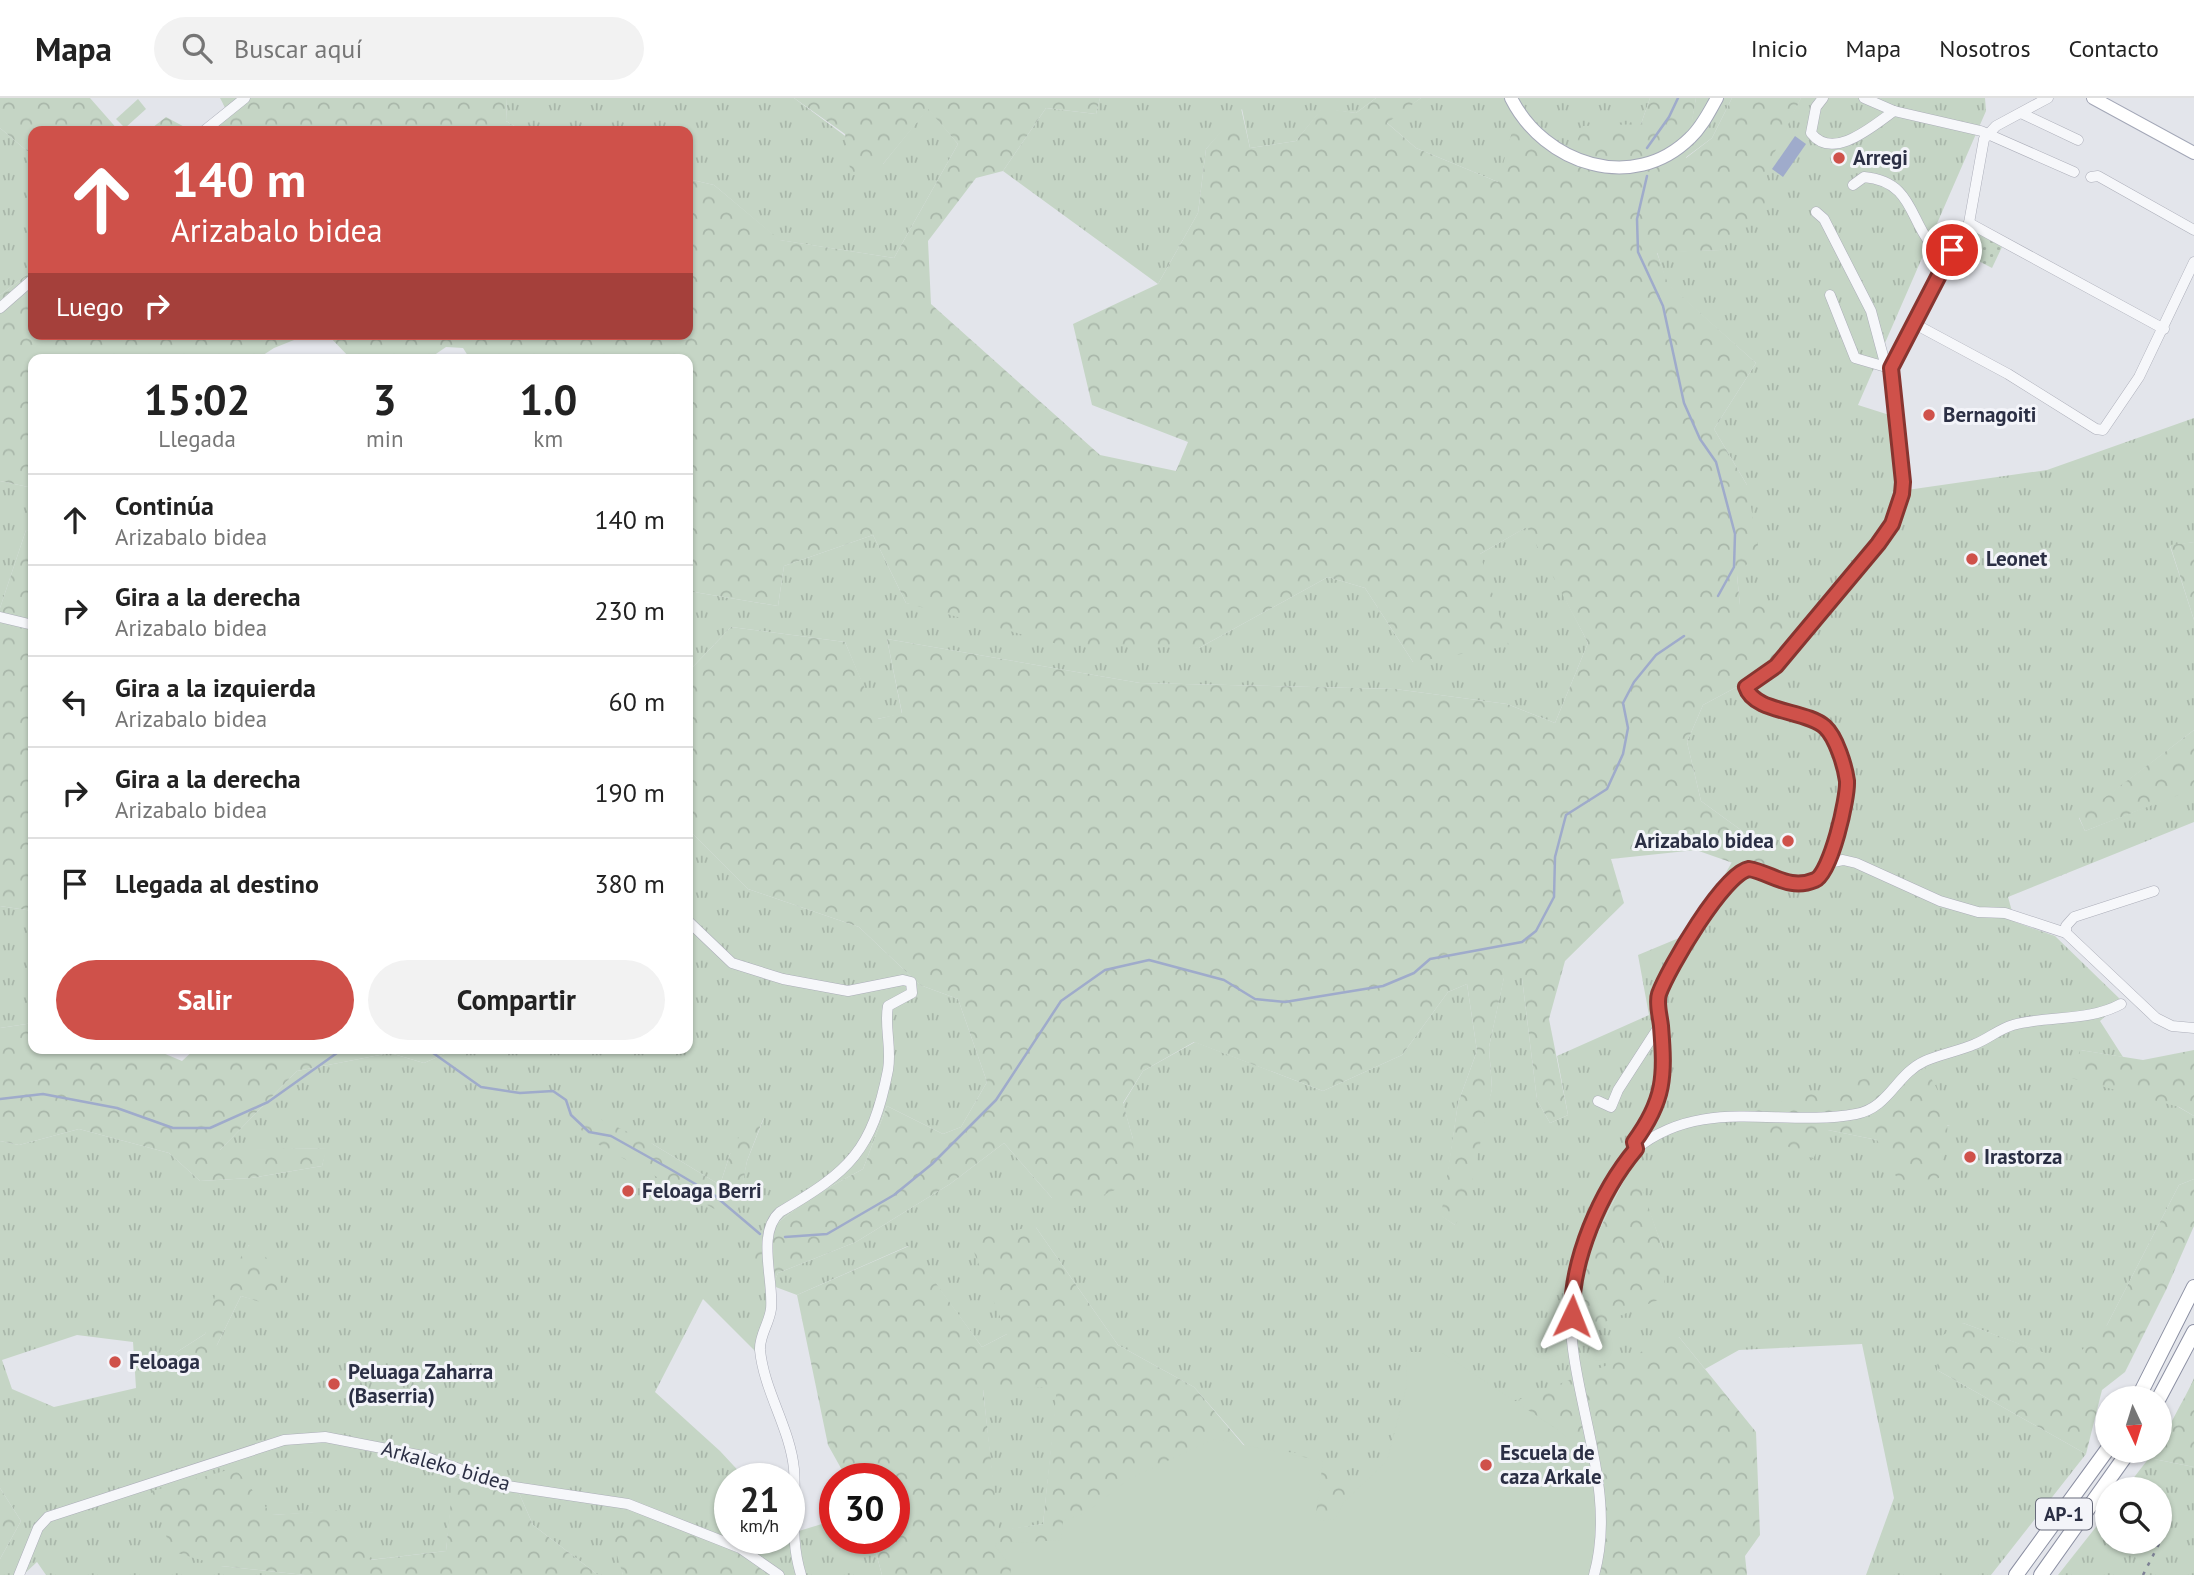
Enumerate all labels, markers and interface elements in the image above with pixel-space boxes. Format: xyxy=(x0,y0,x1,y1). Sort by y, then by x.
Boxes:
search box xyxy=(154,17,644,80)
text: Mapa xyxy=(35,27,112,70)
icon: search xyxy=(178,29,216,67)
text: Buscar aquí xyxy=(234,32,362,65)
text: Inicio xyxy=(1751,33,1808,64)
text: Mapa xyxy=(1846,33,1901,64)
text: Nosotros xyxy=(1939,33,2031,64)
text: Contacto xyxy=(2069,33,2159,64)
place label: Arregi xyxy=(1853,144,1908,171)
text: 140 m xyxy=(171,147,306,211)
marker: Arregi xyxy=(1831,150,1847,166)
icon: ahead xyxy=(56,154,147,245)
text: Arizabalo bidea xyxy=(171,209,383,251)
pin xyxy=(1922,220,1982,280)
icon: arrive xyxy=(1933,231,1971,269)
icon: right xyxy=(138,287,176,325)
text: Luego xyxy=(56,290,124,323)
text: 15:02 xyxy=(144,372,250,427)
text: 3 xyxy=(373,372,397,427)
text: 1.0 xyxy=(519,372,577,427)
place label: Bernagoiti xyxy=(1943,401,2036,428)
marker: Bernagoiti xyxy=(1921,407,1937,423)
text: Llegada xyxy=(158,424,236,453)
text: min xyxy=(366,424,403,453)
text: km xyxy=(533,424,563,453)
text: Continúa xyxy=(115,489,214,522)
icon: ahead xyxy=(56,501,94,539)
text: 140 m xyxy=(594,503,665,536)
text: Arizabalo bidea xyxy=(115,522,267,551)
place label: Leonet xyxy=(1986,545,2048,572)
marker: Leonet xyxy=(1964,551,1980,567)
text: Gira a la derecha xyxy=(115,580,301,613)
icon: right xyxy=(56,592,94,630)
text: 230 m xyxy=(594,594,665,627)
text: Arizabalo bidea xyxy=(115,613,267,642)
text: Gira a la izquierda xyxy=(115,671,316,704)
icon: left xyxy=(56,683,94,721)
text: 60 m xyxy=(609,685,665,718)
text: Arizabalo bidea xyxy=(115,704,267,733)
text: Gira a la derecha xyxy=(115,762,301,795)
icon: right xyxy=(56,774,94,812)
text: 190 m xyxy=(594,776,665,809)
text: Arizabalo bidea xyxy=(115,795,267,824)
place label: Arizabalo bidea xyxy=(1634,827,1774,854)
marker: Arizabalo bidea xyxy=(1780,833,1796,849)
icon: arrive xyxy=(56,865,94,903)
text: Llegada al destino xyxy=(115,867,319,900)
text: 380 m xyxy=(594,867,665,900)
button: Salir xyxy=(56,960,354,1040)
button: Compartir xyxy=(368,960,665,1040)
place label: Irastorza xyxy=(1984,1143,2063,1170)
marker: Irastorza xyxy=(1962,1149,1978,1165)
place label: Feloaga Berri xyxy=(642,1177,762,1204)
marker: Feloaga Berri xyxy=(620,1183,636,1199)
position arrow xyxy=(1535,1279,1609,1353)
place label: Feloaga xyxy=(129,1348,200,1375)
marker: Feloaga xyxy=(107,1354,123,1370)
place label: Peluaga Zaharra (Baserria) xyxy=(348,1358,493,1409)
marker: Peluaga Zaharra (Baserria) xyxy=(326,1376,342,1392)
north arrow xyxy=(2095,1386,2172,1463)
map controls xyxy=(2095,1386,2172,1554)
street label: Arkaleko bidea xyxy=(379,1434,514,1497)
place label: Escuela de caza Arkale xyxy=(1500,1439,1602,1490)
marker: Escuela de caza Arkale xyxy=(1478,1457,1494,1473)
speed limit sign: 30 xyxy=(819,1463,910,1554)
text: 21 xyxy=(740,1476,779,1522)
button: search xyxy=(2095,1477,2172,1554)
road number: AP-1 xyxy=(2036,1498,2092,1530)
text: km/h xyxy=(740,1514,779,1537)

